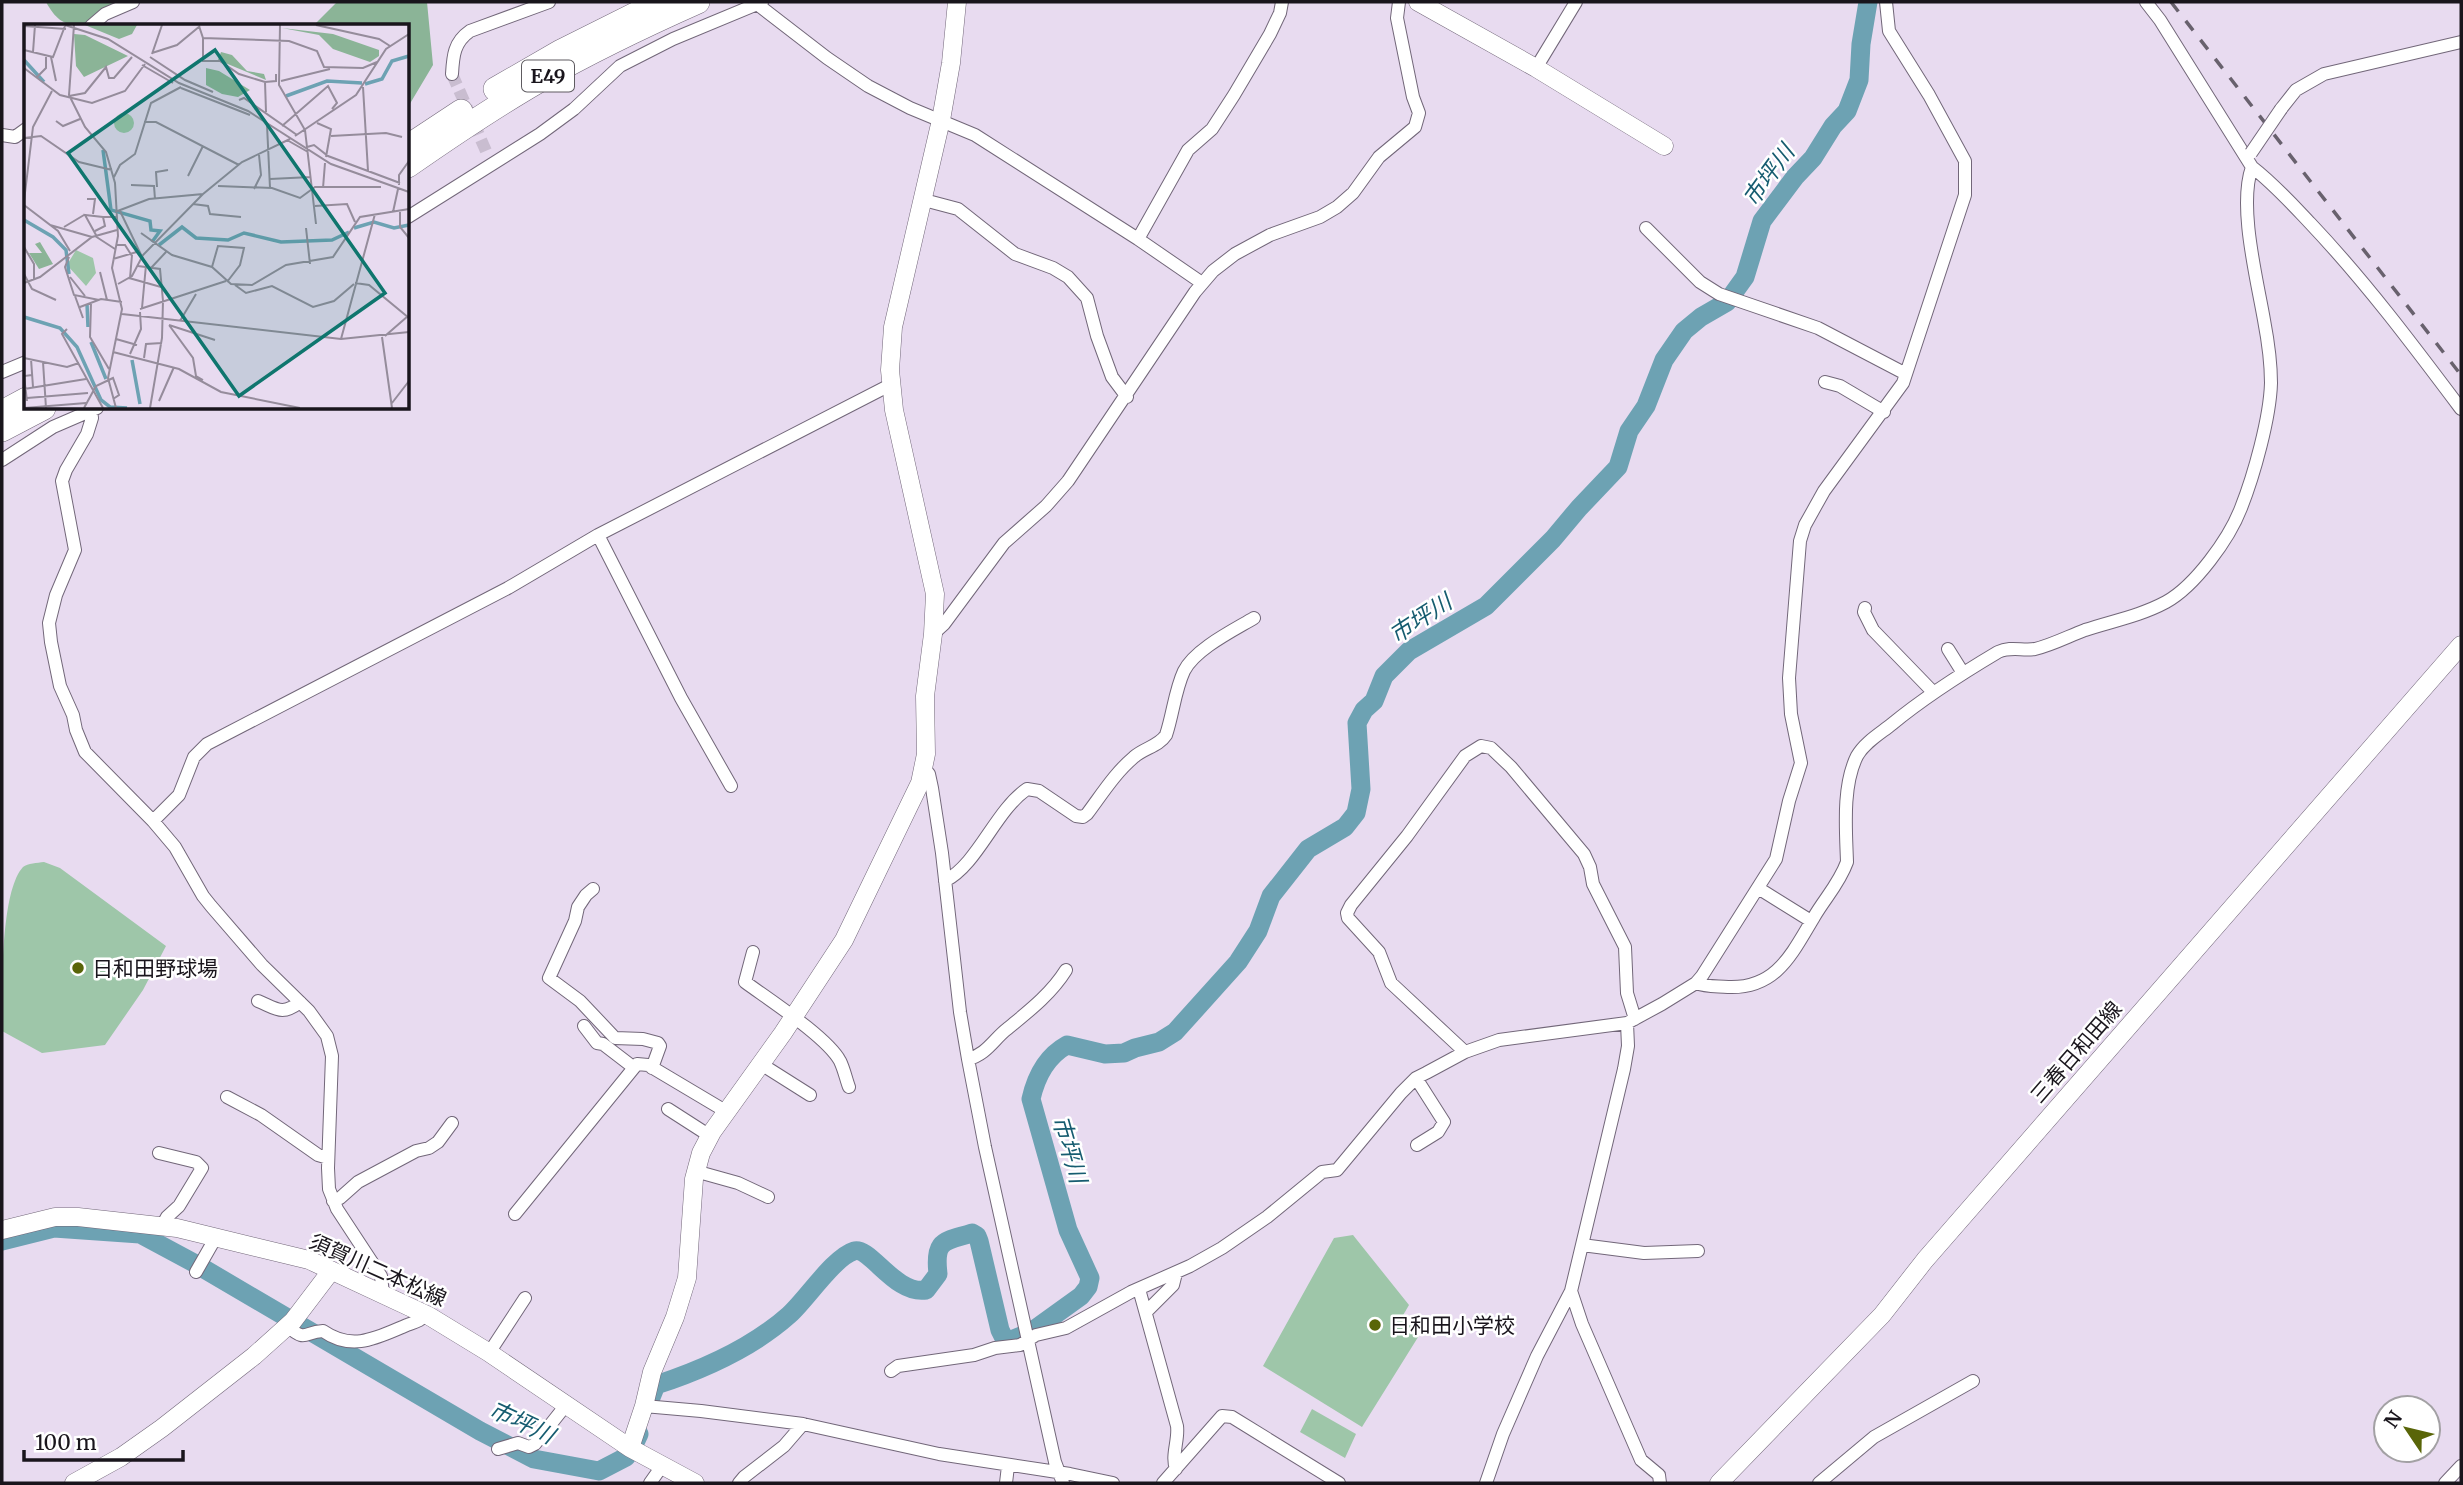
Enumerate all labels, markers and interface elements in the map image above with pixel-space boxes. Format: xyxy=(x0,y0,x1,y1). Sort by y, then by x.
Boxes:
inset map xyxy=(24,24,410,410)
road number: E49 xyxy=(522,60,574,92)
water label: 市坪川 xyxy=(1736,136,1802,211)
water label: 市坪川 xyxy=(1383,585,1459,649)
place label: 日和田野球場 xyxy=(92,955,218,982)
marker: 日和田野球場 xyxy=(70,960,86,976)
street label: 三春日和田線 xyxy=(2024,996,2128,1108)
water label: 市坪川 xyxy=(1047,1112,1094,1189)
street label: 須賀川二本松線 xyxy=(305,1228,451,1312)
place label: 日和田小学校 xyxy=(1389,1312,1515,1339)
marker: 日和田小学校 xyxy=(1367,1317,1383,1333)
water label: 市坪川 xyxy=(485,1394,562,1451)
north arrow xyxy=(2372,1394,2442,1464)
text: N xyxy=(2379,1406,2407,1432)
scale bar xyxy=(24,1418,184,1462)
text: 100 m xyxy=(35,1429,97,1456)

